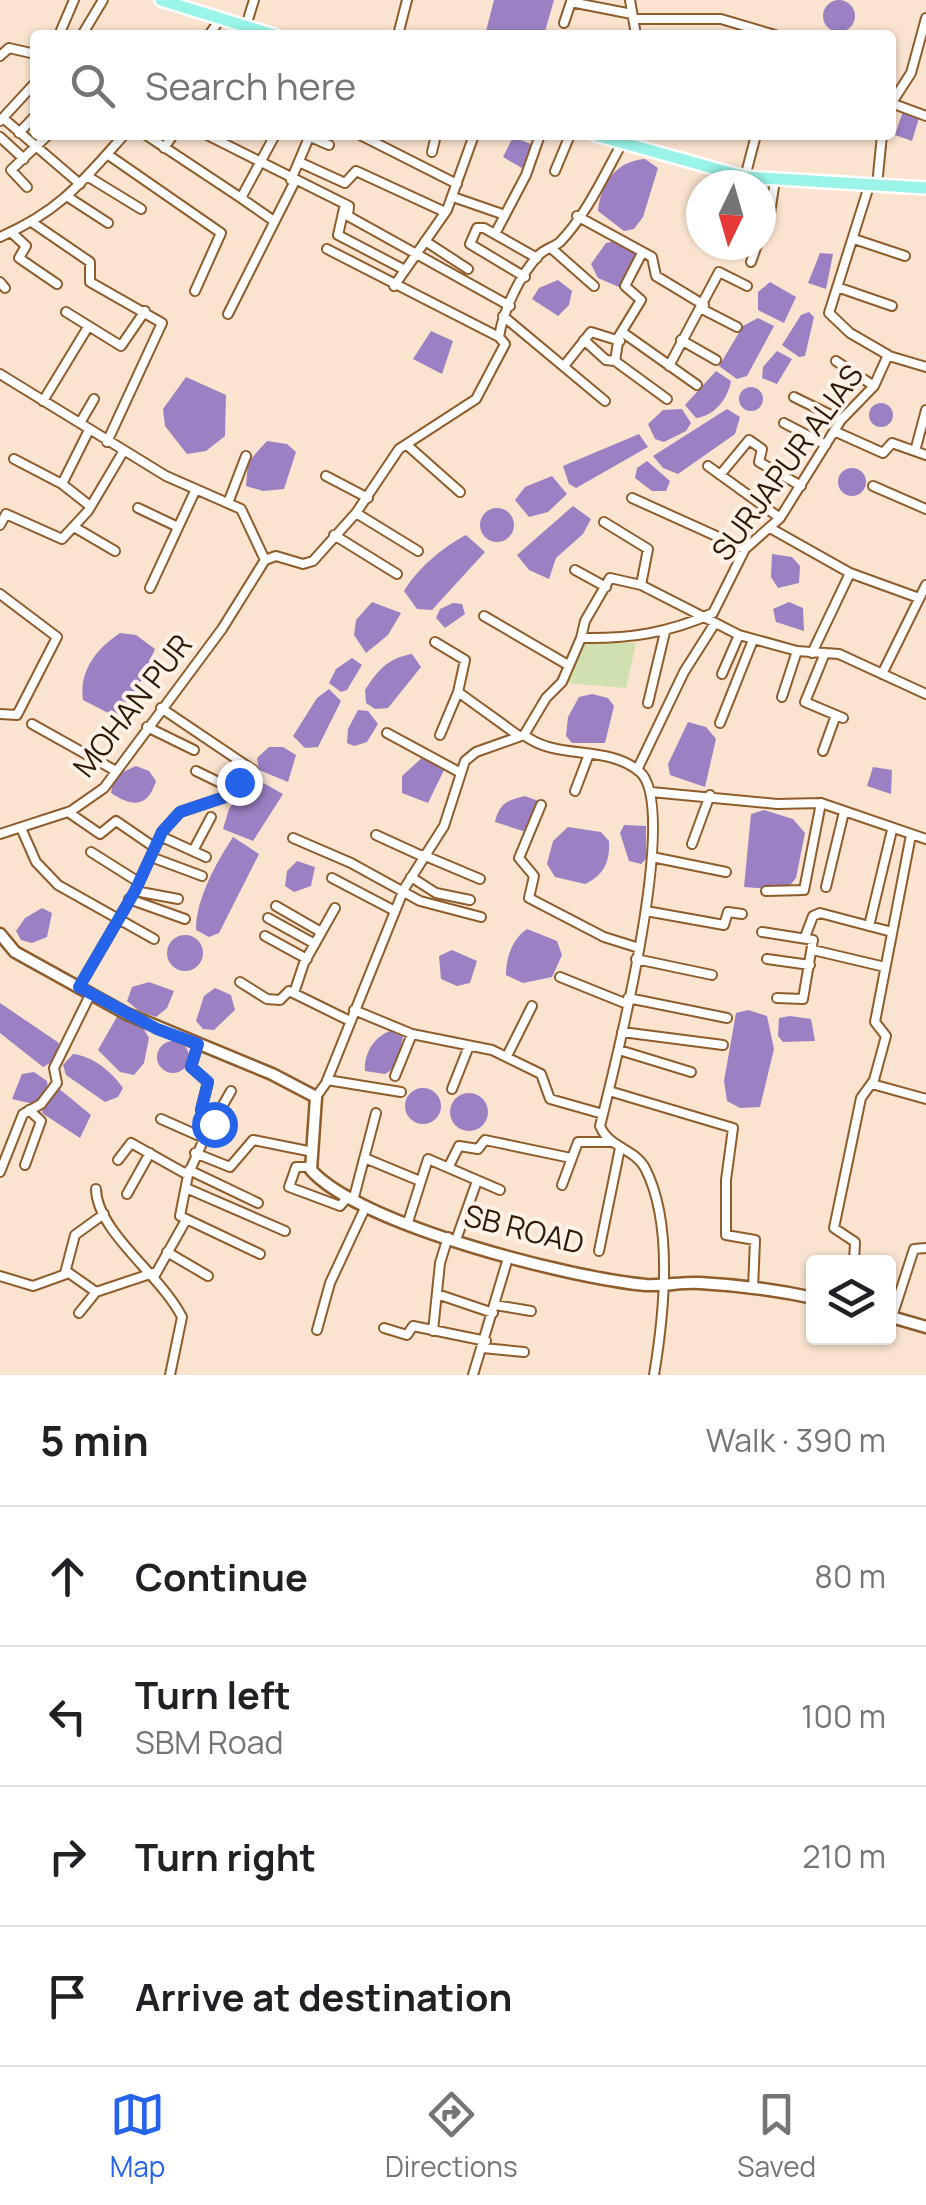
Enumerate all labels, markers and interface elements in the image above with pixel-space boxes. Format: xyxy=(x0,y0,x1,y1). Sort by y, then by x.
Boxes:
search box xyxy=(30,30,896,140)
icon: search xyxy=(65,58,120,113)
text: Search here xyxy=(145,59,356,111)
north arrow xyxy=(686,170,776,260)
street label: SURJAPUR ALIAS xyxy=(702,356,872,568)
street label: MOHAN PUR xyxy=(63,625,201,785)
route end xyxy=(217,760,263,806)
route start xyxy=(192,1102,238,1148)
street label: SB ROAD xyxy=(460,1194,589,1263)
map controls xyxy=(806,1255,896,1345)
button: layers xyxy=(806,1255,896,1345)
text: 5 min xyxy=(40,1411,149,1469)
text: Walk · 390 m xyxy=(706,1418,886,1462)
icon: ahead xyxy=(40,1549,95,1604)
text: Continue xyxy=(135,1550,308,1602)
text: 80 m xyxy=(814,1554,886,1598)
text: Turn left xyxy=(135,1668,291,1720)
icon: left xyxy=(40,1689,95,1744)
text: 100 m xyxy=(801,1694,886,1738)
text: SBM Road xyxy=(135,1720,283,1764)
icon: right xyxy=(40,1829,95,1884)
text: Turn right xyxy=(135,1830,316,1882)
text: 210 m xyxy=(802,1834,886,1878)
icon: arrive xyxy=(40,1969,95,2024)
text: Arrive at destination xyxy=(135,1970,512,2022)
tab: Map xyxy=(110,2087,165,2185)
tab: Directions xyxy=(385,2087,518,2185)
tab: Saved xyxy=(737,2087,816,2185)

